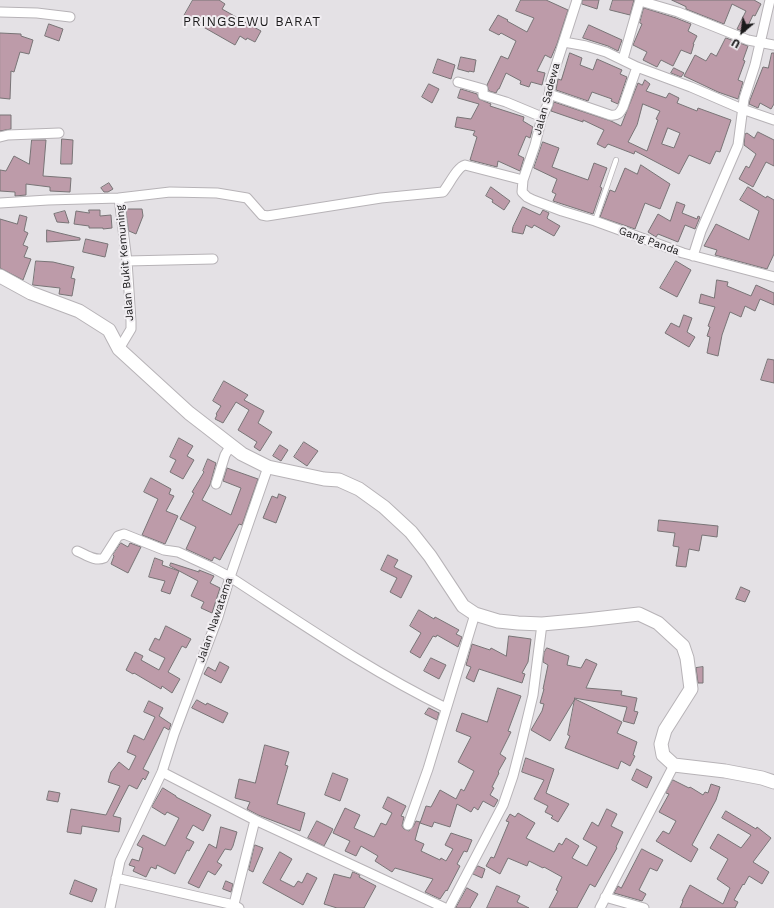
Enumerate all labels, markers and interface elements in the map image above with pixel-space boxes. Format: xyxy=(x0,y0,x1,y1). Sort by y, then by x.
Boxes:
north arrow xyxy=(722,12,762,52)
district label: PRINGSEWU BARAT xyxy=(183,14,321,30)
text: U xyxy=(729,35,743,51)
street label: Jalan Sadewa xyxy=(531,62,563,136)
street label: Jalan Bukit Kemuning xyxy=(113,204,137,322)
street label: Gang Panda xyxy=(617,224,681,258)
street label: Jalan Nawatama xyxy=(194,576,236,664)

